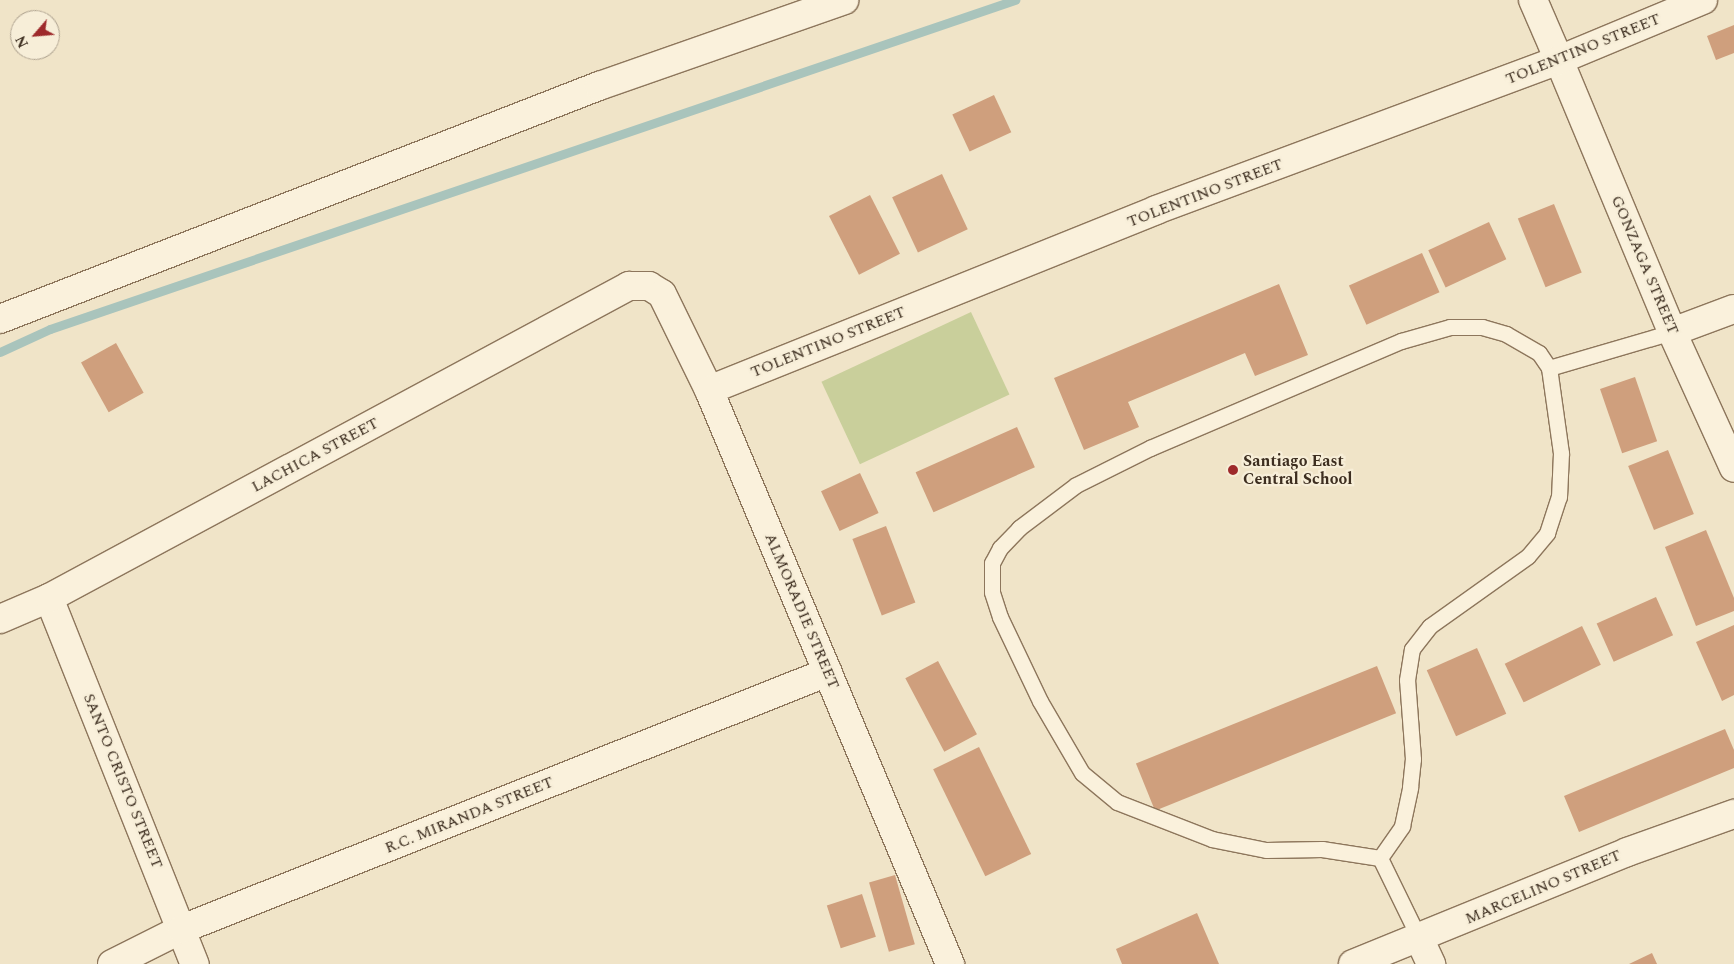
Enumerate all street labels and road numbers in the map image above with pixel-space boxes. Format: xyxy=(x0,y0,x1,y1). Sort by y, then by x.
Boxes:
street label: TOLENTINO STREET xyxy=(1503,9,1663,89)
street label: TOLENTINO STREET xyxy=(1124,154,1286,232)
street label: GONZAGA STREET xyxy=(1607,193,1683,337)
street label: TOLENTINO STREET xyxy=(748,302,908,382)
street label: LACHICA STREET xyxy=(248,413,382,497)
street label: ALMORADIE STREET xyxy=(760,530,844,692)
street label: SANTO CRISTO STREET xyxy=(79,691,167,871)
street label: R.C. MIRANDA STREET xyxy=(382,772,556,858)
street label: MARCELINO STREET xyxy=(1462,845,1624,929)

